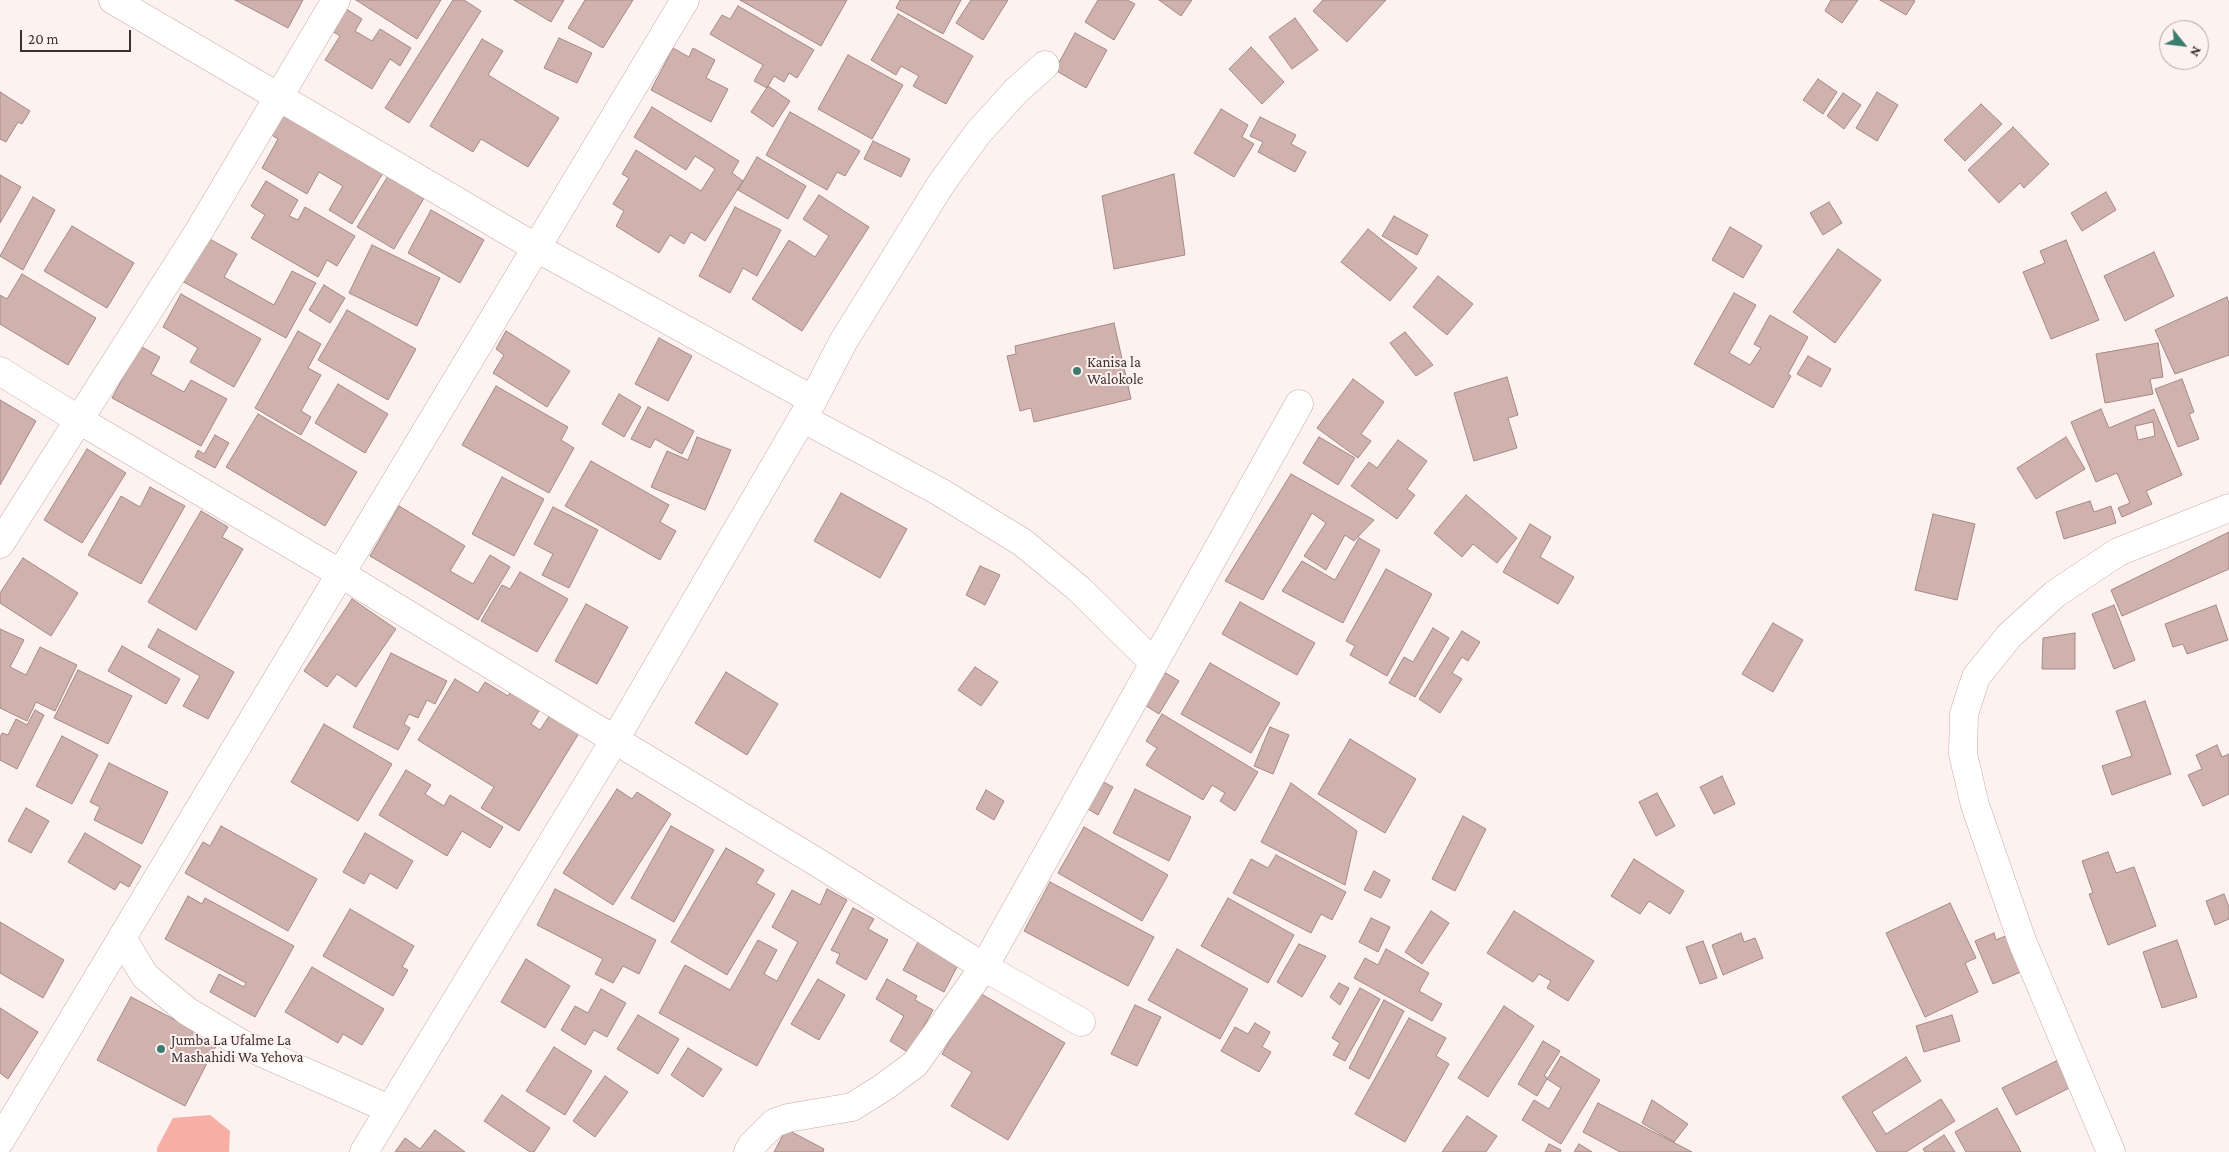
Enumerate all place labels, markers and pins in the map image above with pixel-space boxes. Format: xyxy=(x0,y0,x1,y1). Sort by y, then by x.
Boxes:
place label: Kanisa la Walokole xyxy=(1087,353,1143,388)
marker: Kanisa la Walokole xyxy=(1071,365,1083,377)
place label: Jumba La Ufalme La Mashahidi Wa Yehova xyxy=(171,1031,303,1066)
marker: Jumba La Ufalme La Mashahidi Wa Yehova xyxy=(155,1043,167,1055)

